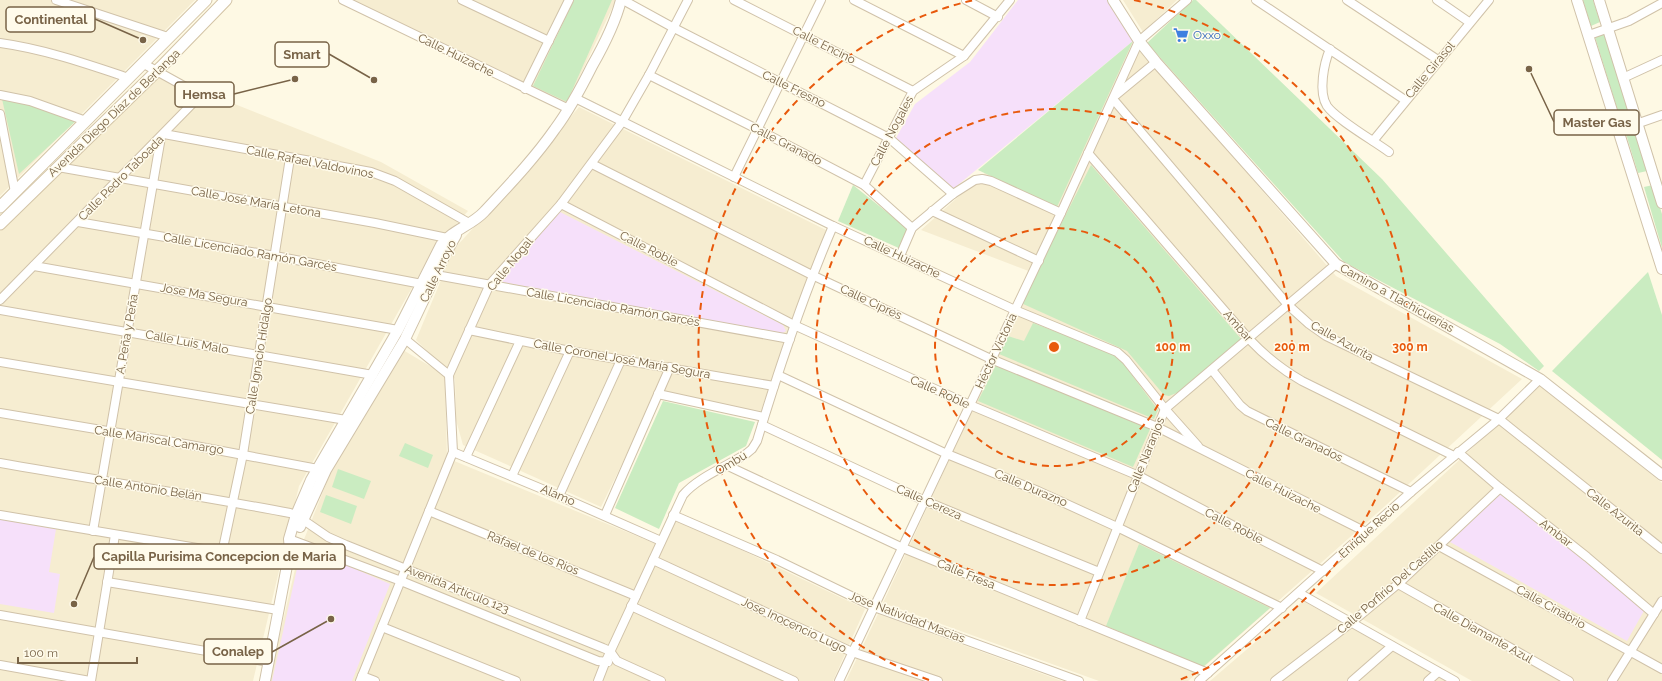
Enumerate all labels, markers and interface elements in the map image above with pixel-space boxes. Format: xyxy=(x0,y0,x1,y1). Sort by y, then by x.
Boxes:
callout: Continental xyxy=(6,7,95,32)
text: Continental xyxy=(15,12,88,27)
street label: Calle Encino xyxy=(790,23,858,67)
supermarket icon: Oxxo xyxy=(1172,26,1190,44)
place label: Oxxo xyxy=(1193,28,1221,42)
street label: Calle Huizache xyxy=(416,30,496,80)
street label: Calle Girasol xyxy=(1402,38,1458,101)
callout: Smart xyxy=(275,42,329,67)
street label: Avenida Diego Díaz de Berlanga xyxy=(45,46,183,180)
text: Smart xyxy=(283,47,321,62)
street label: Calle Fresno xyxy=(760,68,828,110)
callout: Hemsa xyxy=(175,82,234,107)
text: Hemsa xyxy=(182,87,226,102)
street label: Calle Nogales xyxy=(868,93,917,169)
callout: Master Gas xyxy=(1554,110,1639,135)
text: Master Gas xyxy=(1563,115,1632,130)
street label: Calle Granado xyxy=(748,120,824,168)
street label: Calle Pedro Taboada xyxy=(75,132,167,224)
street label: Calle Rafael Valdovinos xyxy=(245,143,375,181)
street label: Calle José María Letona xyxy=(190,184,322,220)
street label: Calle Roble xyxy=(617,228,681,270)
street label: Calle Licenciado Ramón Garcés xyxy=(162,230,338,274)
street label: Calle Huizache xyxy=(861,233,943,281)
street label: Calle Nogal xyxy=(484,234,536,294)
street label: Calle Arroyo xyxy=(417,237,459,305)
street label: Camino a Tlachicuerías xyxy=(1338,261,1457,335)
street label: Jose Ma Segura xyxy=(159,280,249,310)
street label: Calle Ciprés xyxy=(838,282,904,322)
street label: Calle Licenciado Ramón Garcés xyxy=(525,285,701,329)
street label: A. Peña y Peña xyxy=(113,293,141,375)
street label: Calle Ignacio Hidalgo xyxy=(243,297,275,415)
street label: Ambar xyxy=(1220,307,1256,345)
street label: Héctor Victoria xyxy=(972,311,1020,391)
street label: Calle Azurita xyxy=(1308,318,1376,364)
street label: Calle Luis Malo xyxy=(144,327,230,357)
street label: Calle Coronel José María Segura xyxy=(532,337,712,381)
centre of rings xyxy=(1047,340,1061,354)
text: 100 m xyxy=(1156,340,1190,354)
text: 200 m xyxy=(1274,340,1310,354)
text: 300 m xyxy=(1392,340,1428,354)
street label: Calle Roble xyxy=(908,373,972,411)
street label: Calle Naranjos xyxy=(1124,415,1168,495)
street label: Calle Granados xyxy=(1263,415,1345,465)
street label: Calle Mariscal Camargo xyxy=(93,423,225,457)
street label: Ombú xyxy=(713,448,749,478)
street label: Calle Durazno xyxy=(992,466,1070,510)
street label: Calle Huizache xyxy=(1243,466,1323,516)
street label: Calle Antonio Belán xyxy=(93,473,203,503)
street label: Calle Cereza xyxy=(894,481,964,523)
street label: Alamo xyxy=(539,482,577,508)
street label: Calle Azurita xyxy=(1583,485,1647,539)
street label: Enrique Recio xyxy=(1336,499,1402,561)
street label: Calle Roble xyxy=(1202,505,1266,547)
street label: Ambar xyxy=(1537,516,1576,550)
street label: Rafael de los Rios xyxy=(485,528,581,578)
street label: Calle Porfirio Del Castillo xyxy=(1334,537,1446,637)
callout: Capilla Purisima Concepcion de Maria xyxy=(94,544,345,569)
text: Capilla Purisima Concepcion de Maria xyxy=(102,549,337,564)
street label: Calle Fresa xyxy=(935,556,997,592)
street label: Avenida Artículo 123 xyxy=(403,562,511,616)
street label: Calle Cinabrio xyxy=(1514,582,1588,632)
street label: Jose Natividad Macias xyxy=(847,588,967,646)
street label: Jose Inocencio Lugo xyxy=(739,594,849,656)
street label: Calle Diamante Azul xyxy=(1431,600,1536,667)
scale bar xyxy=(18,639,137,665)
callout: Conalep xyxy=(204,639,272,664)
text: Conalep xyxy=(212,644,264,659)
text: 100 m xyxy=(24,646,58,660)

